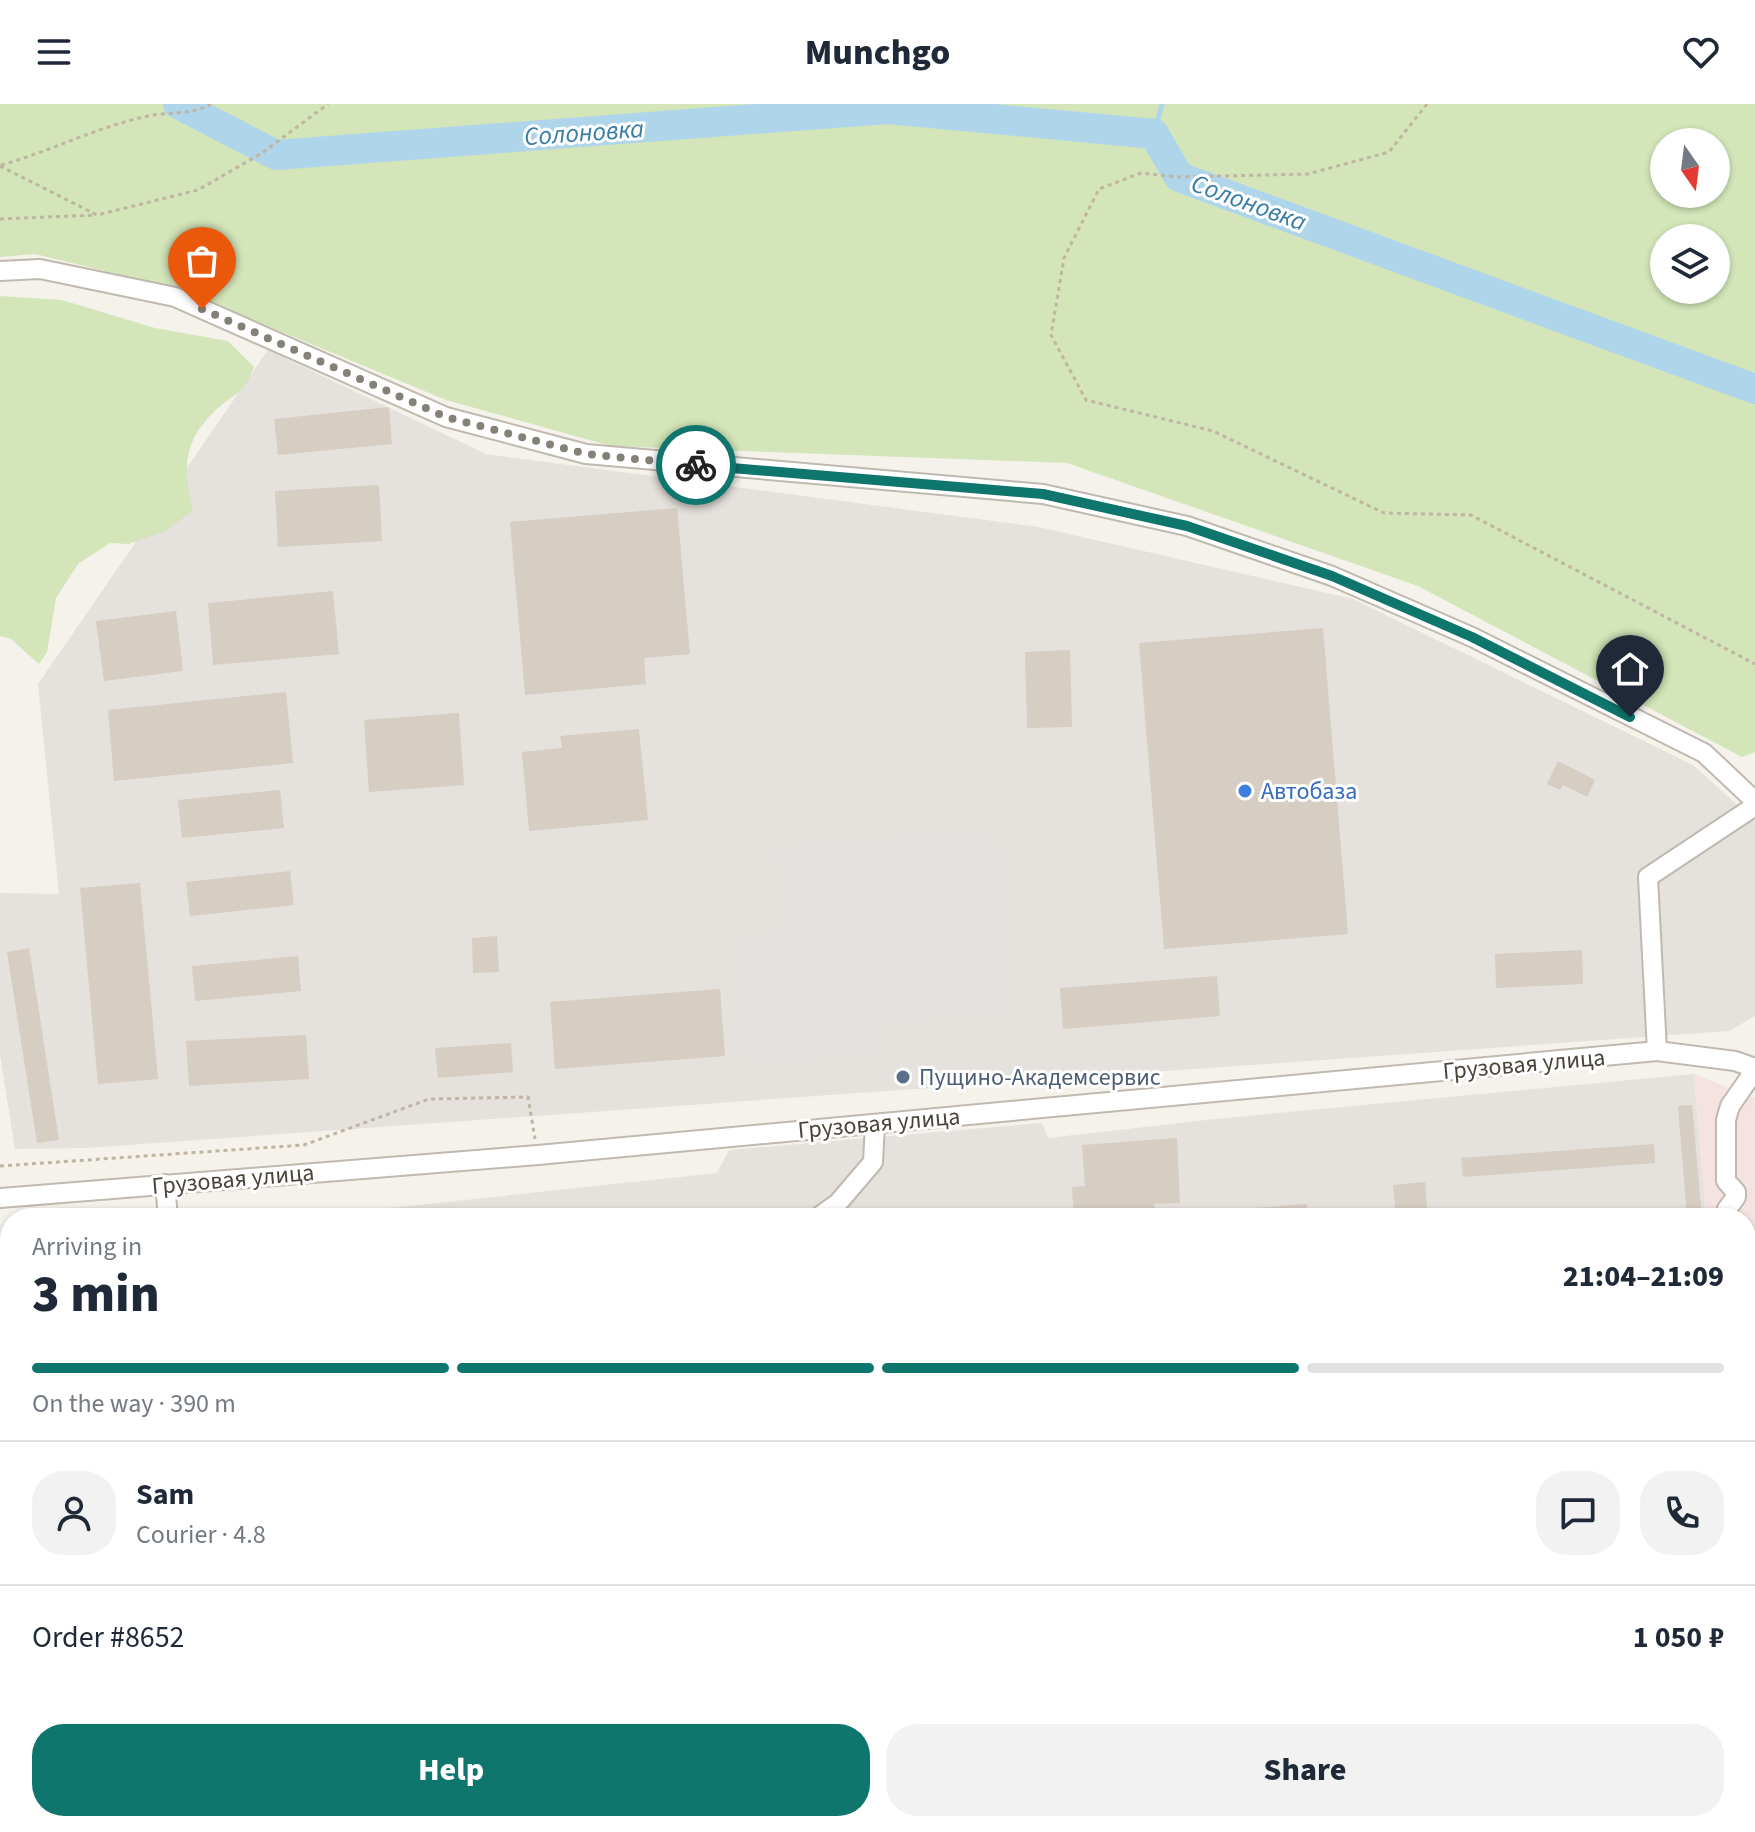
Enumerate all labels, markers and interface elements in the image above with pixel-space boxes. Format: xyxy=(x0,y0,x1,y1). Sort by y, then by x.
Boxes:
text: Munchgo xyxy=(805,27,950,78)
icon: menu xyxy=(32,30,76,74)
icon: heart xyxy=(1679,30,1723,74)
water label: Солоновка xyxy=(523,110,645,155)
north arrow xyxy=(1650,128,1730,208)
map controls xyxy=(1650,128,1730,304)
water label: Солоновка xyxy=(1186,165,1312,240)
button: layers xyxy=(1650,224,1730,304)
pin xyxy=(168,227,236,309)
icon: bag xyxy=(180,239,224,283)
courier xyxy=(656,425,736,505)
icon: bike xyxy=(674,443,718,487)
pin xyxy=(1596,635,1664,717)
icon: home xyxy=(1608,647,1652,691)
place label: Автобаза xyxy=(1261,774,1357,809)
marker: Автобаза xyxy=(1236,782,1254,800)
street label: Грузовая улица xyxy=(1441,1040,1607,1089)
place label: Пущино-Академсервис xyxy=(919,1060,1161,1095)
marker: Пущино-Академсервис xyxy=(894,1068,912,1086)
street label: Грузовая улица xyxy=(796,1099,962,1148)
street label: Грузовая улица xyxy=(150,1155,316,1204)
text: Arriving in xyxy=(32,1228,142,1265)
text: 21:04–21:09 xyxy=(1563,1255,1724,1298)
text: 3 min xyxy=(32,1258,160,1332)
text: On the way · 390 m xyxy=(32,1385,236,1422)
button: person xyxy=(32,1471,116,1555)
button: chat xyxy=(1536,1471,1620,1555)
button: phone xyxy=(1640,1471,1724,1555)
text: Sam xyxy=(136,1473,194,1516)
text: Courier · 4.8 xyxy=(136,1516,266,1553)
text: Order #8652 xyxy=(32,1616,185,1659)
text: 1 050 ₽ xyxy=(1633,1616,1724,1659)
button: Help xyxy=(32,1724,870,1816)
button: Share xyxy=(886,1724,1724,1816)

